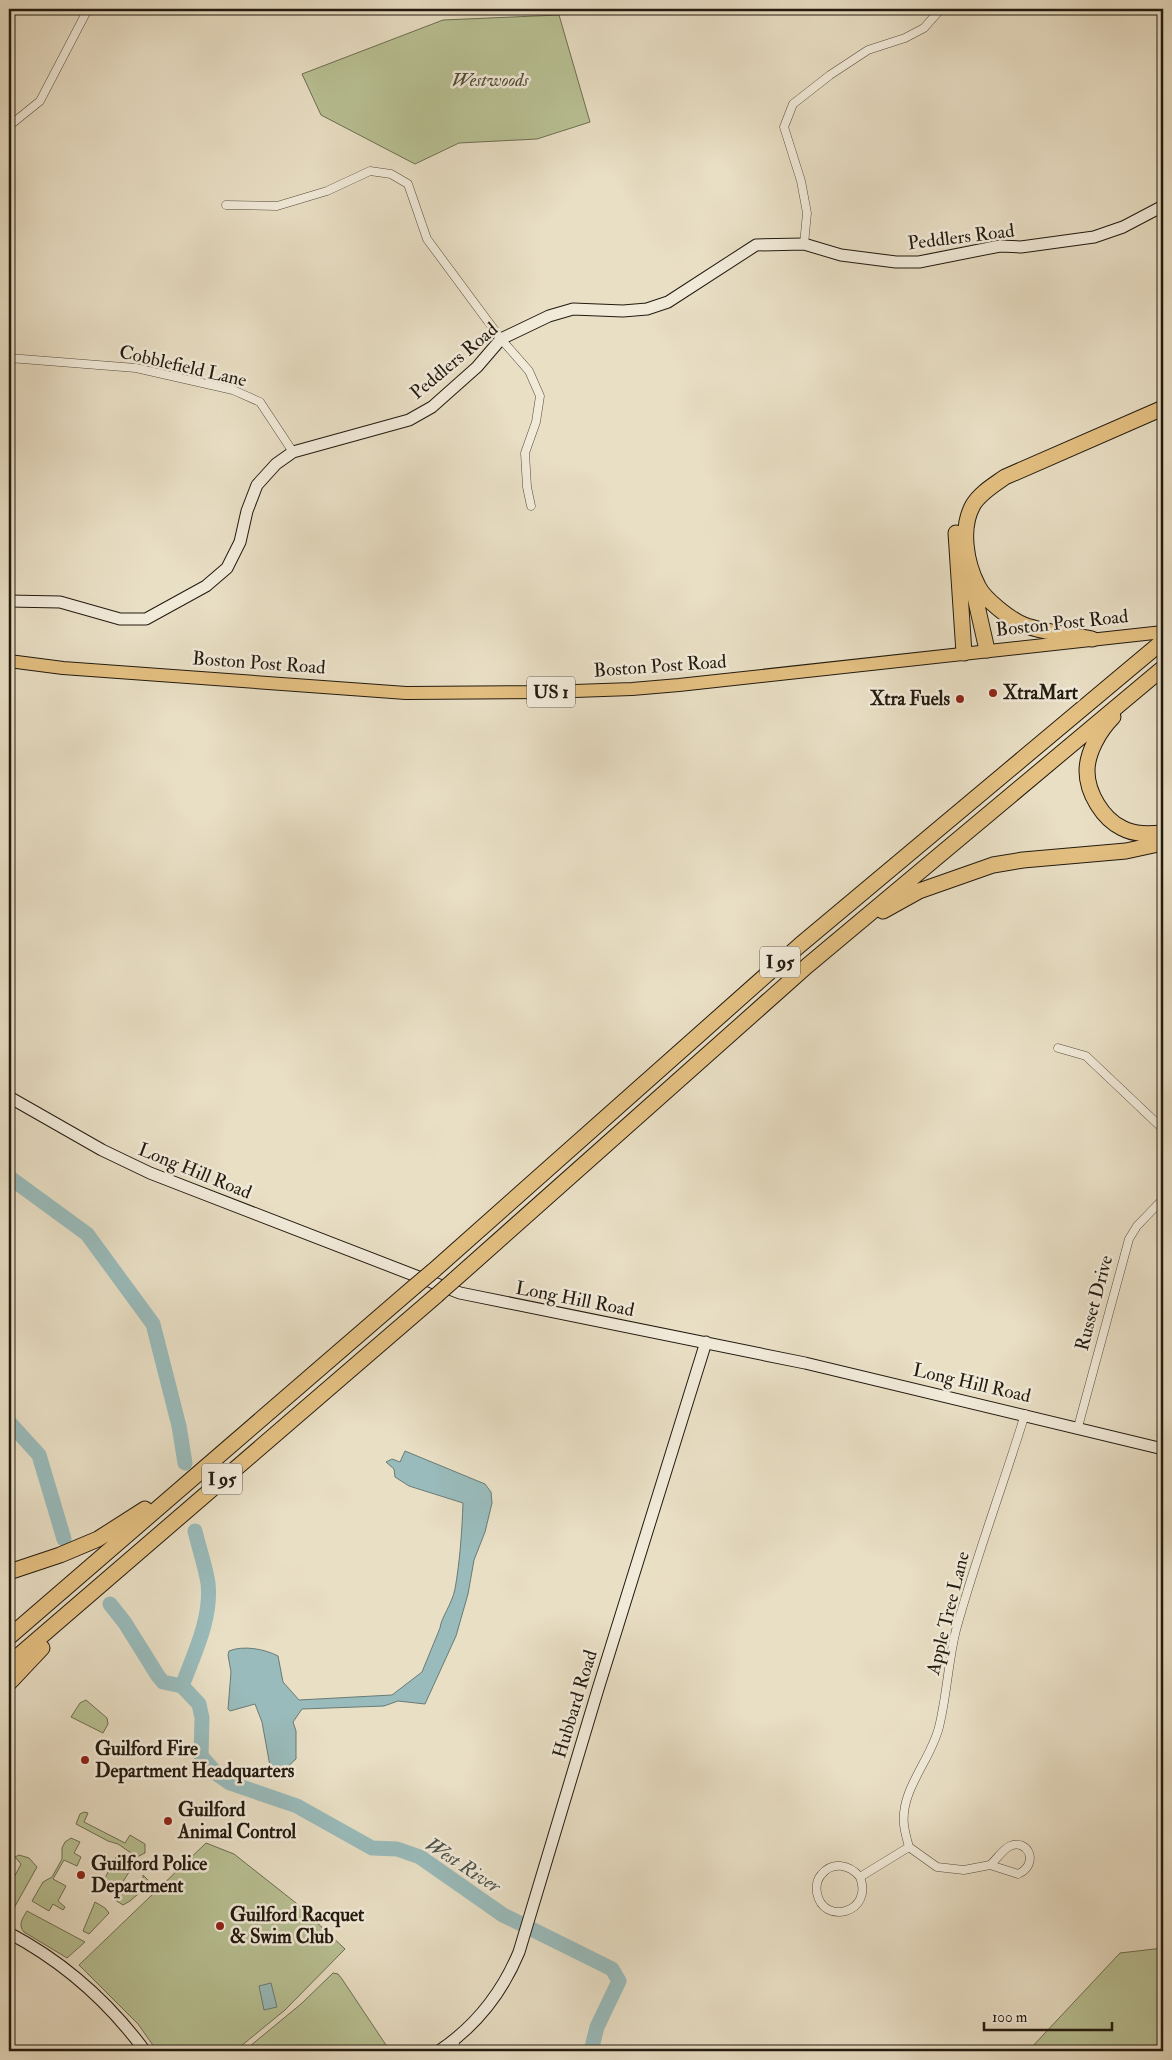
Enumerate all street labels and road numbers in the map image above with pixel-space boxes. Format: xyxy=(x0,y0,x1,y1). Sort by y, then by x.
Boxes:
street label: Peddlers Road xyxy=(906,218,1016,255)
street label: Peddlers Road xyxy=(405,317,503,405)
street label: Cobblefield Lane xyxy=(117,340,249,392)
street label: Boston Post Road xyxy=(994,604,1130,642)
street label: Boston Post Road xyxy=(192,646,327,680)
street label: Boston Post Road xyxy=(593,649,728,683)
road number: US 1 xyxy=(527,676,575,708)
road number: I 95 xyxy=(760,946,800,978)
street label: Long Hill Road xyxy=(135,1137,256,1205)
street label: Russet Drive xyxy=(1070,1253,1118,1353)
street label: Long Hill Road xyxy=(514,1276,637,1322)
street label: Long Hill Road xyxy=(911,1358,1034,1408)
road number: I 95 xyxy=(202,1464,242,1495)
street label: Apple Tree Lane xyxy=(921,1549,976,1678)
street label: Hubbard Road xyxy=(547,1646,603,1761)

